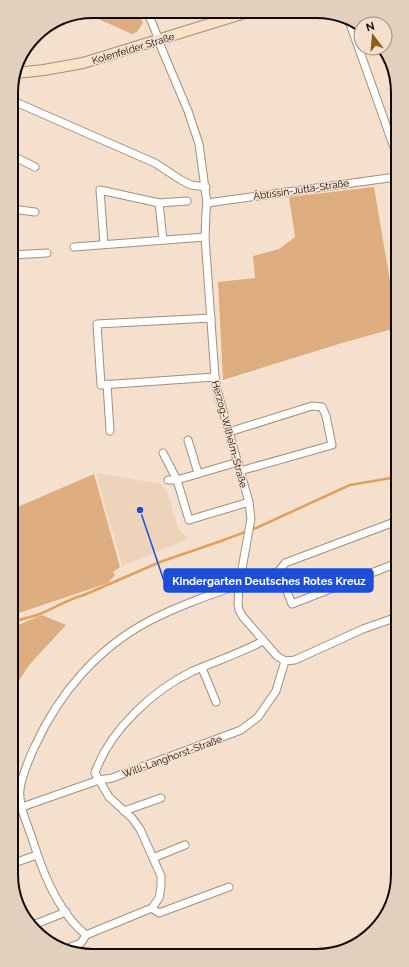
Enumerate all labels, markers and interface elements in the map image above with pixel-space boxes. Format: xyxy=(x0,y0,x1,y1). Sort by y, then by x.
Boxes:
north arrow xyxy=(353,16,393,56)
text: N xyxy=(365,19,376,34)
street label: Kolenfelder Straße xyxy=(91,31,176,66)
street label: Äbtissin-Jutta-Straße xyxy=(253,177,350,202)
street label: Herzog-Wilhelm-Straße xyxy=(210,379,249,489)
callout: Kindergarten Deutsches Rotes Kreuz xyxy=(164,569,373,592)
text: Kindergarten Deutsches Rotes Kreuz xyxy=(172,575,366,588)
street label: Willi-Langhorst-Straße xyxy=(121,733,224,780)

